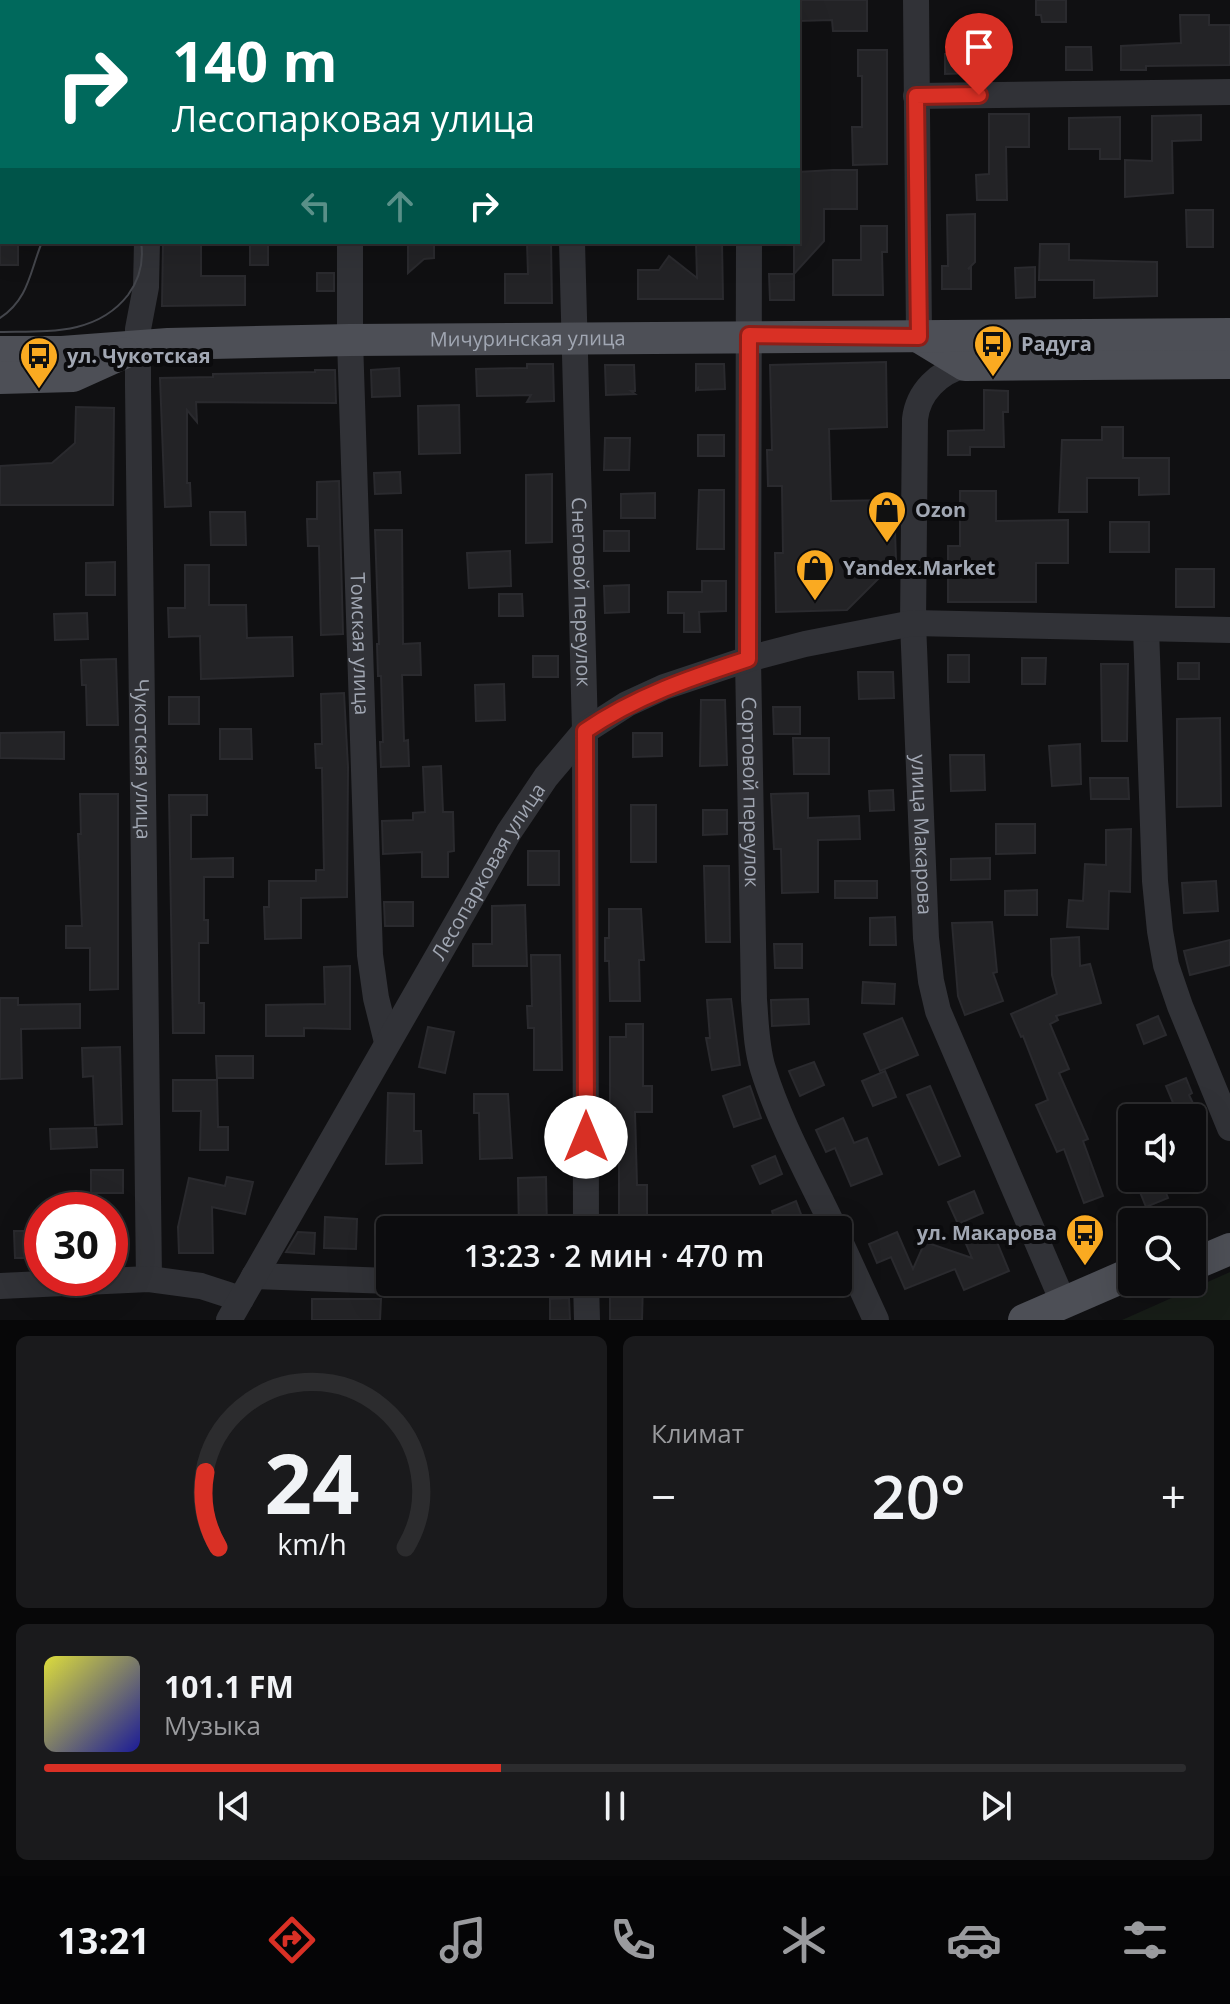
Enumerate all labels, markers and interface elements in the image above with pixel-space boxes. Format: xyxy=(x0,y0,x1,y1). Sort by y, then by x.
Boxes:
pin xyxy=(945,13,1013,95)
text: 140 m xyxy=(172,22,338,98)
icon: arrive xyxy=(957,25,1001,69)
icon: right xyxy=(40,32,144,136)
text: Лесопарковая улица xyxy=(172,94,535,143)
icon: left xyxy=(294,184,338,228)
icon: ahead xyxy=(378,184,422,228)
icon: right xyxy=(462,184,506,228)
bus stop icon: Радуга xyxy=(972,323,1014,378)
street label: Мичуринская улица xyxy=(430,324,626,352)
place label: Радуга xyxy=(1021,330,1092,357)
bus stop icon: ул. Чукотская xyxy=(18,335,60,390)
place label: ул. Чукотская xyxy=(67,342,211,369)
shop icon: Ozon xyxy=(866,489,908,544)
place label: Ozon xyxy=(915,496,966,523)
street label: Снеговой переулок xyxy=(566,497,598,688)
shop icon: Yandex.Market xyxy=(794,547,836,602)
place label: Yandex.Market xyxy=(843,554,996,581)
street label: Томская улица xyxy=(345,572,376,716)
street label: Чукотская улица xyxy=(129,679,158,840)
street label: Сортовой переулок xyxy=(736,696,766,888)
street label: улица Макарова xyxy=(905,754,939,915)
street label: Лесопарковая улица xyxy=(424,777,551,965)
position arrow xyxy=(544,1095,628,1179)
map controls xyxy=(1118,1104,1206,1296)
button: sound xyxy=(1118,1104,1206,1192)
speed limit sign: 30 xyxy=(24,1192,128,1296)
button: search xyxy=(1118,1208,1206,1296)
bus stop icon: ул. Макарова xyxy=(1064,1212,1106,1267)
place label: ул. Макарова xyxy=(917,1219,1057,1246)
text: 13:23 · 2 мин · 470 m xyxy=(464,1235,764,1276)
text: Климат xyxy=(651,1415,744,1451)
text: 24 xyxy=(264,1425,359,1538)
text: 20° xyxy=(871,1455,966,1537)
text: − xyxy=(651,1466,676,1526)
text: + xyxy=(1161,1466,1186,1526)
text: km/h xyxy=(277,1524,346,1563)
text: 101.1 FM xyxy=(164,1666,294,1707)
text: Музыка xyxy=(164,1707,261,1743)
icon: previous xyxy=(212,1784,256,1828)
icon: pause xyxy=(593,1784,637,1828)
icon: next xyxy=(974,1784,1018,1828)
icon: directions xyxy=(264,1912,320,1968)
icon: music xyxy=(435,1912,491,1968)
icon: phone xyxy=(605,1912,661,1968)
icon: climate xyxy=(776,1912,832,1968)
icon: car xyxy=(946,1912,1002,1968)
icon: filters xyxy=(1117,1912,1173,1968)
text: 13:21 xyxy=(57,1916,150,1965)

